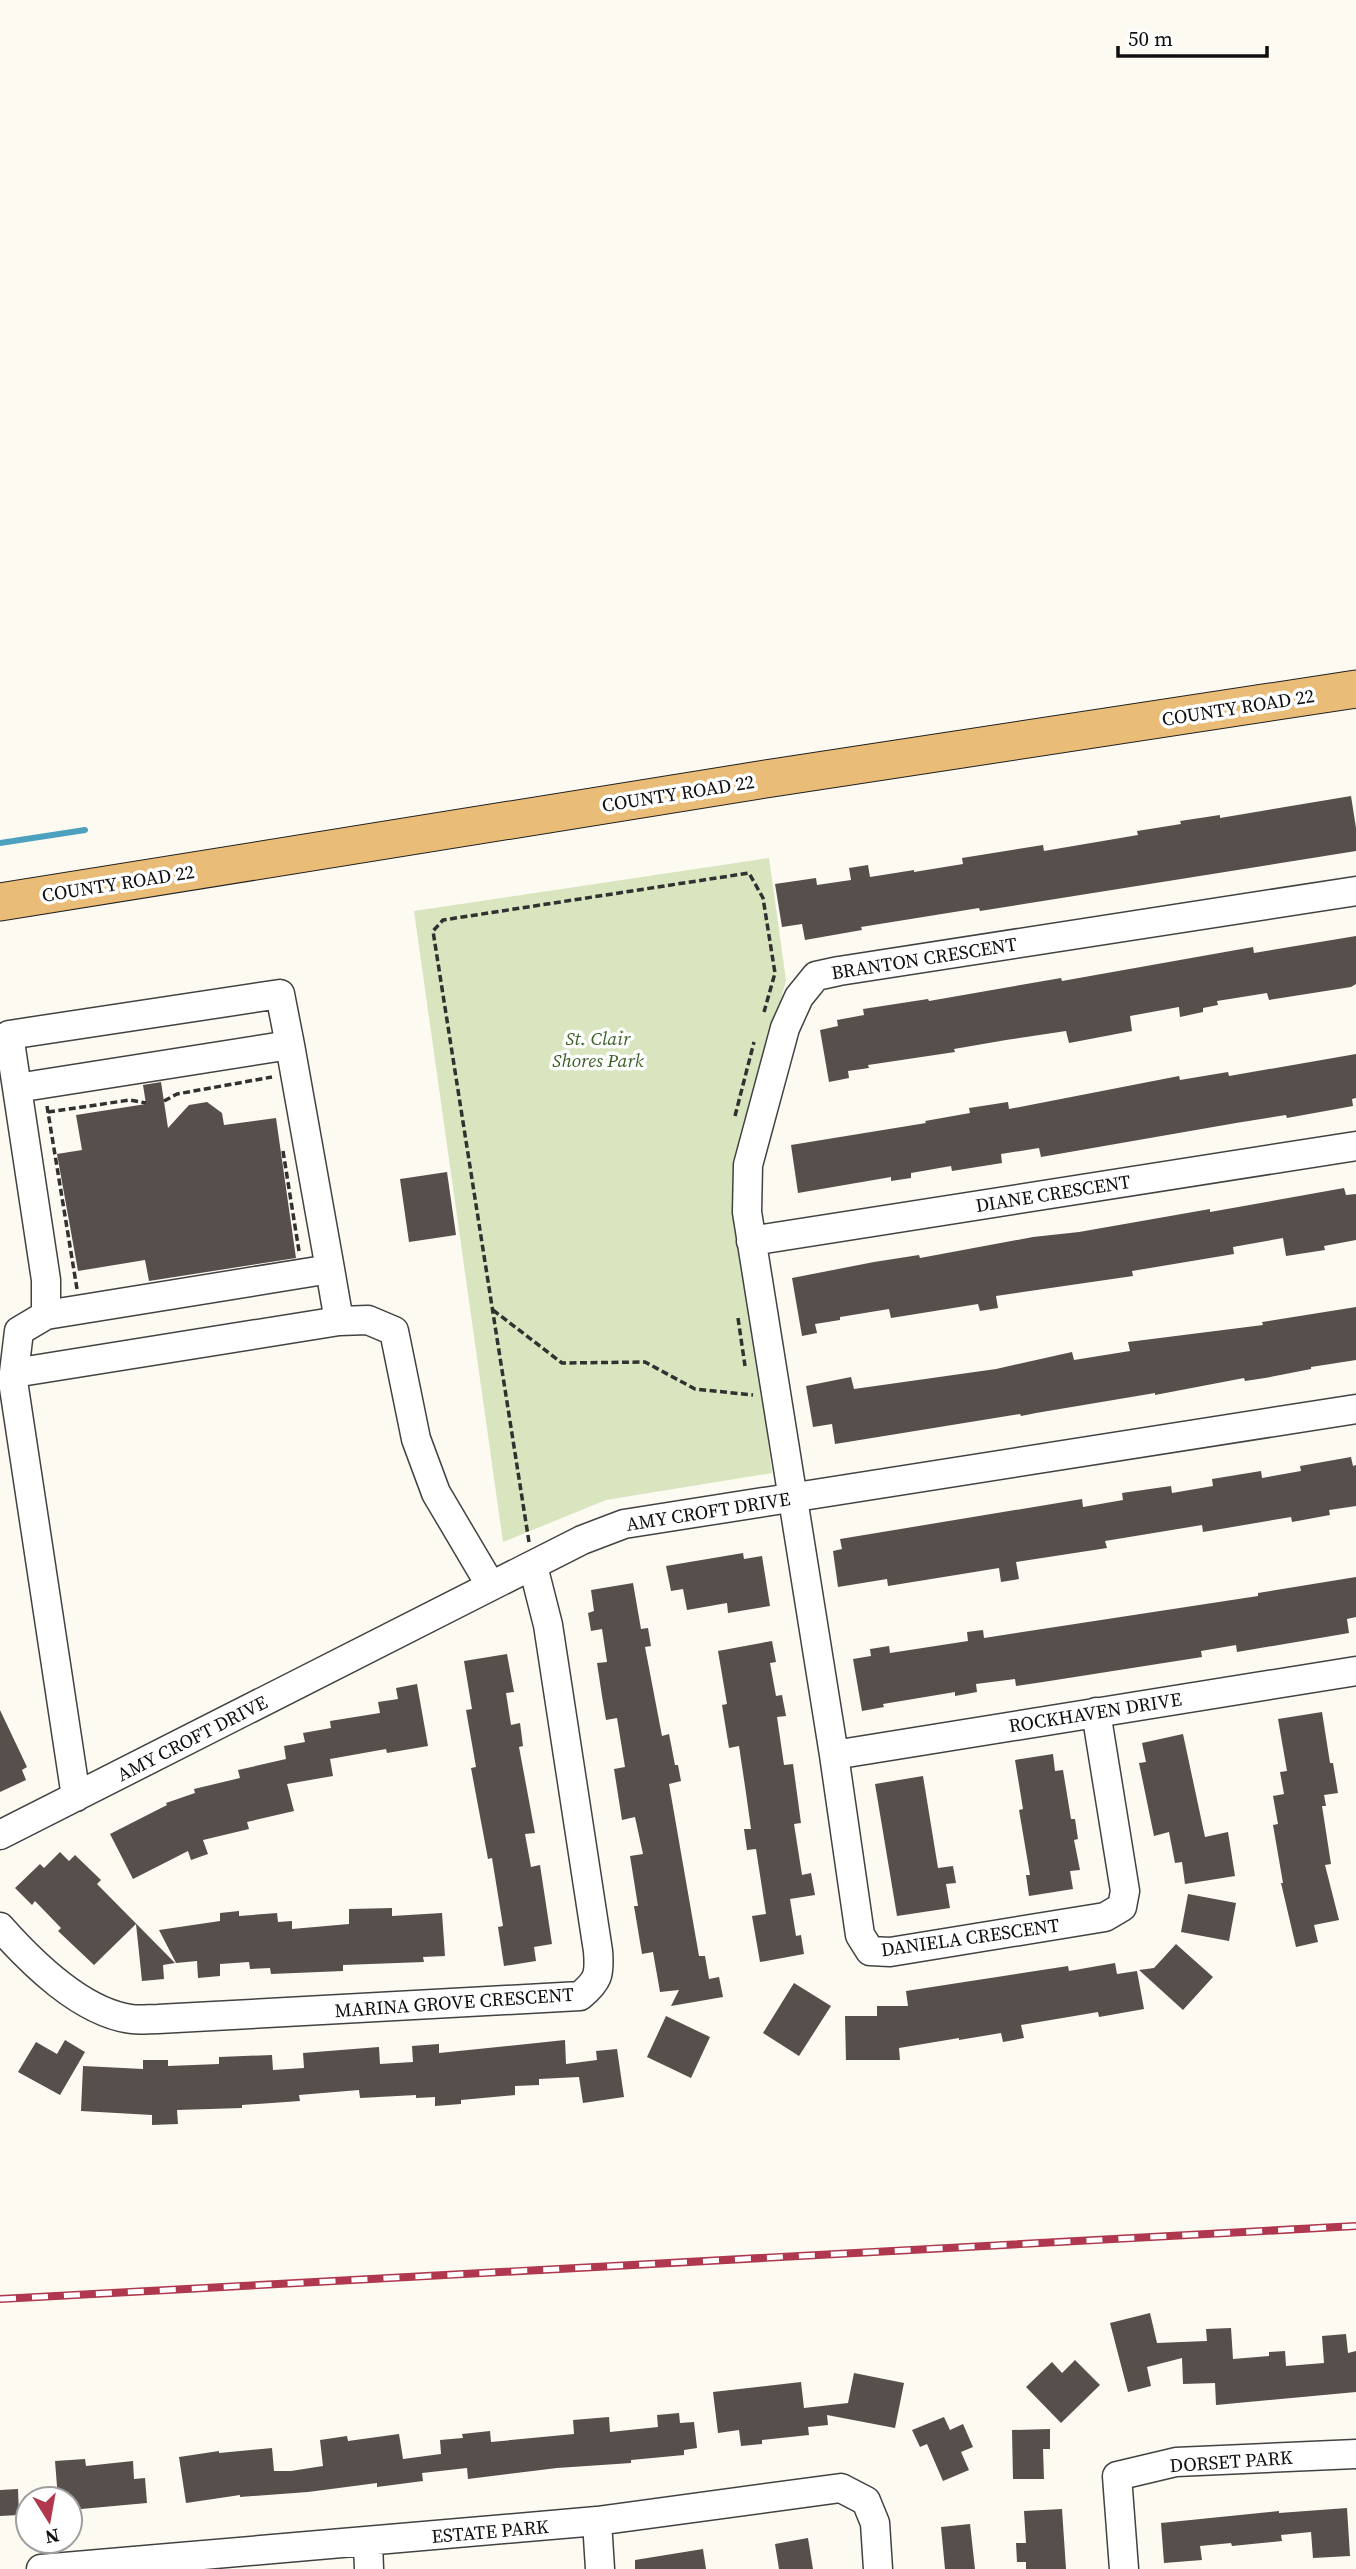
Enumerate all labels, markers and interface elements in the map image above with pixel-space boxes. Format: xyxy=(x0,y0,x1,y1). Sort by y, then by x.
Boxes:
scale bar xyxy=(1118,14,1267,58)
text: 50 m xyxy=(1128,24,1173,53)
street label: COUNTY ROAD 22 xyxy=(1160,682,1316,732)
street label: COUNTY ROAD 22 xyxy=(600,768,756,818)
street label: COUNTY ROAD 22 xyxy=(40,858,196,908)
street label: BRANTON CRESCENT xyxy=(829,930,1019,986)
park label: St. Clair Shores Park xyxy=(552,1025,644,1073)
street label: DIANE CRESCENT xyxy=(974,1168,1133,1218)
street label: AMY CROFT DRIVE xyxy=(624,1485,792,1537)
street label: ROCKHAVEN DRIVE xyxy=(1007,1685,1183,1739)
street label: AMY CROFT DRIVE xyxy=(112,1689,272,1787)
street label: DANIELA CRESCENT xyxy=(879,1912,1061,1962)
street label: MARINA GROVE CRESCENT xyxy=(334,1981,575,2023)
street label: DORSET PARK xyxy=(1169,2444,1294,2478)
north arrow xyxy=(14,2485,84,2555)
street label: ESTATE PARK xyxy=(430,2513,550,2549)
text: N xyxy=(43,2523,62,2551)

